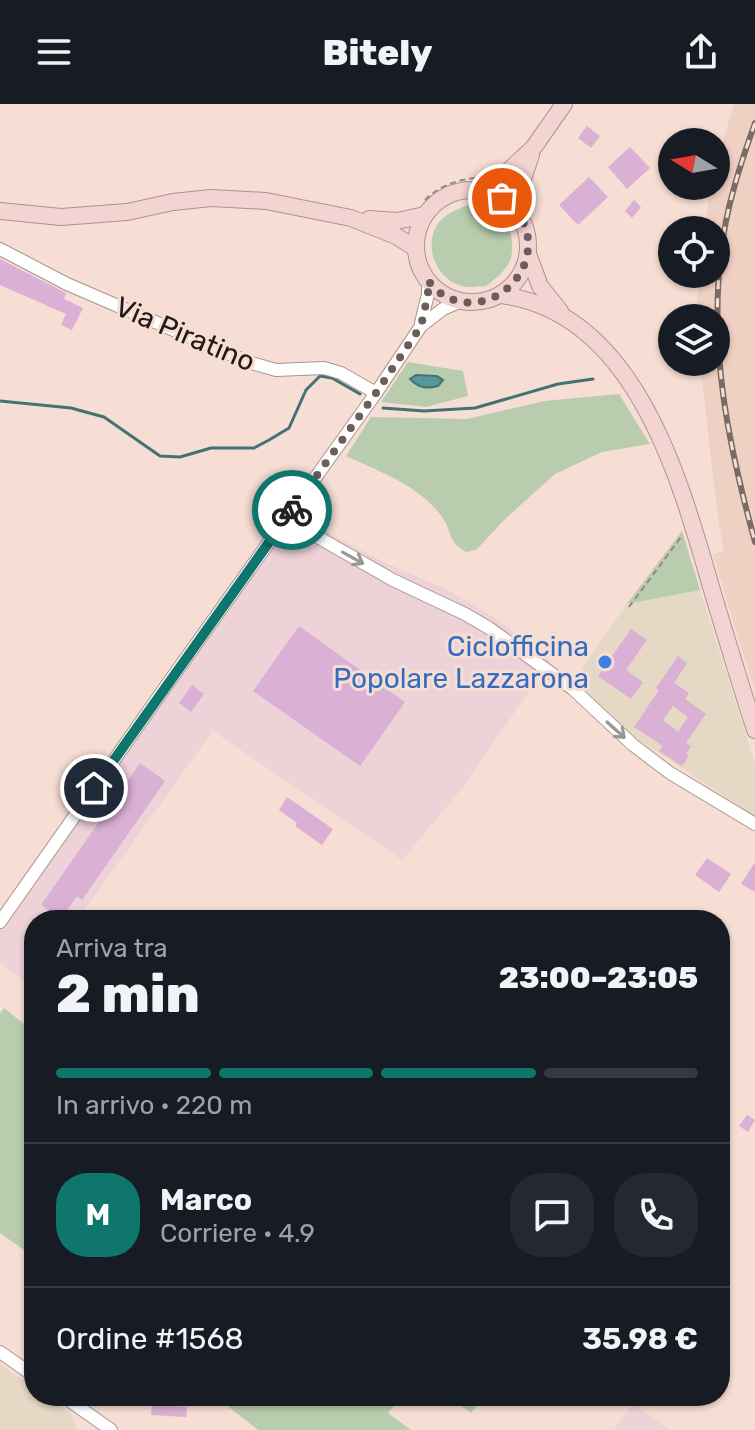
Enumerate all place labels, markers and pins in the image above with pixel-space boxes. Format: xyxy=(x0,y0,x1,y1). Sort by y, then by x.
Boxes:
pin xyxy=(468,164,536,232)
place label: Ciclofficina Popolare Lazzarona xyxy=(333,630,589,695)
marker: Ciclofficina Popolare Lazzarona xyxy=(596,653,614,671)
pin xyxy=(60,754,128,822)

